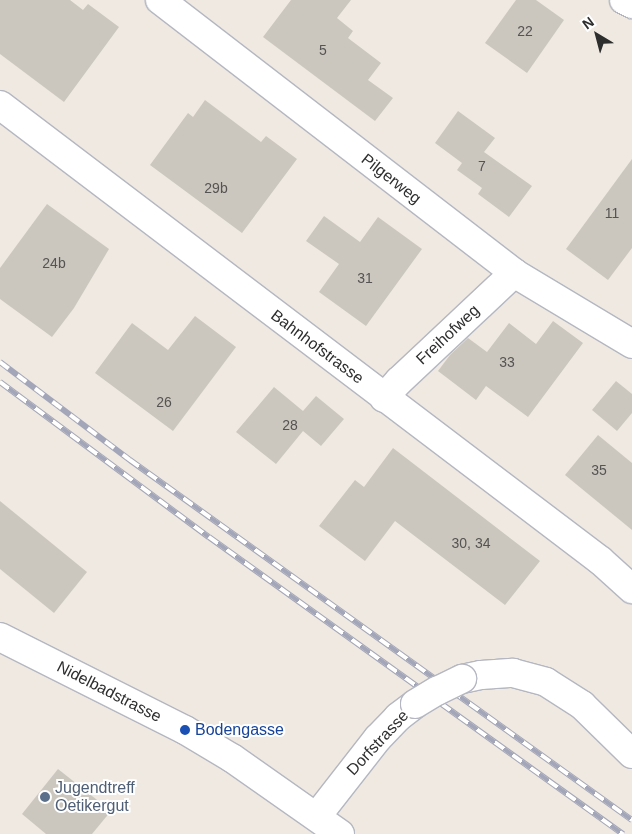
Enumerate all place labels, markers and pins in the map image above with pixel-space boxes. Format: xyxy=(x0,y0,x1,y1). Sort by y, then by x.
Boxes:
place label: Bodengasse xyxy=(195,720,284,740)
marker: Bodengasse xyxy=(179,724,191,736)
place label: Jugendtreff Oetikergut xyxy=(55,778,135,816)
marker: Jugendtreff Oetikergut xyxy=(39,791,51,803)

